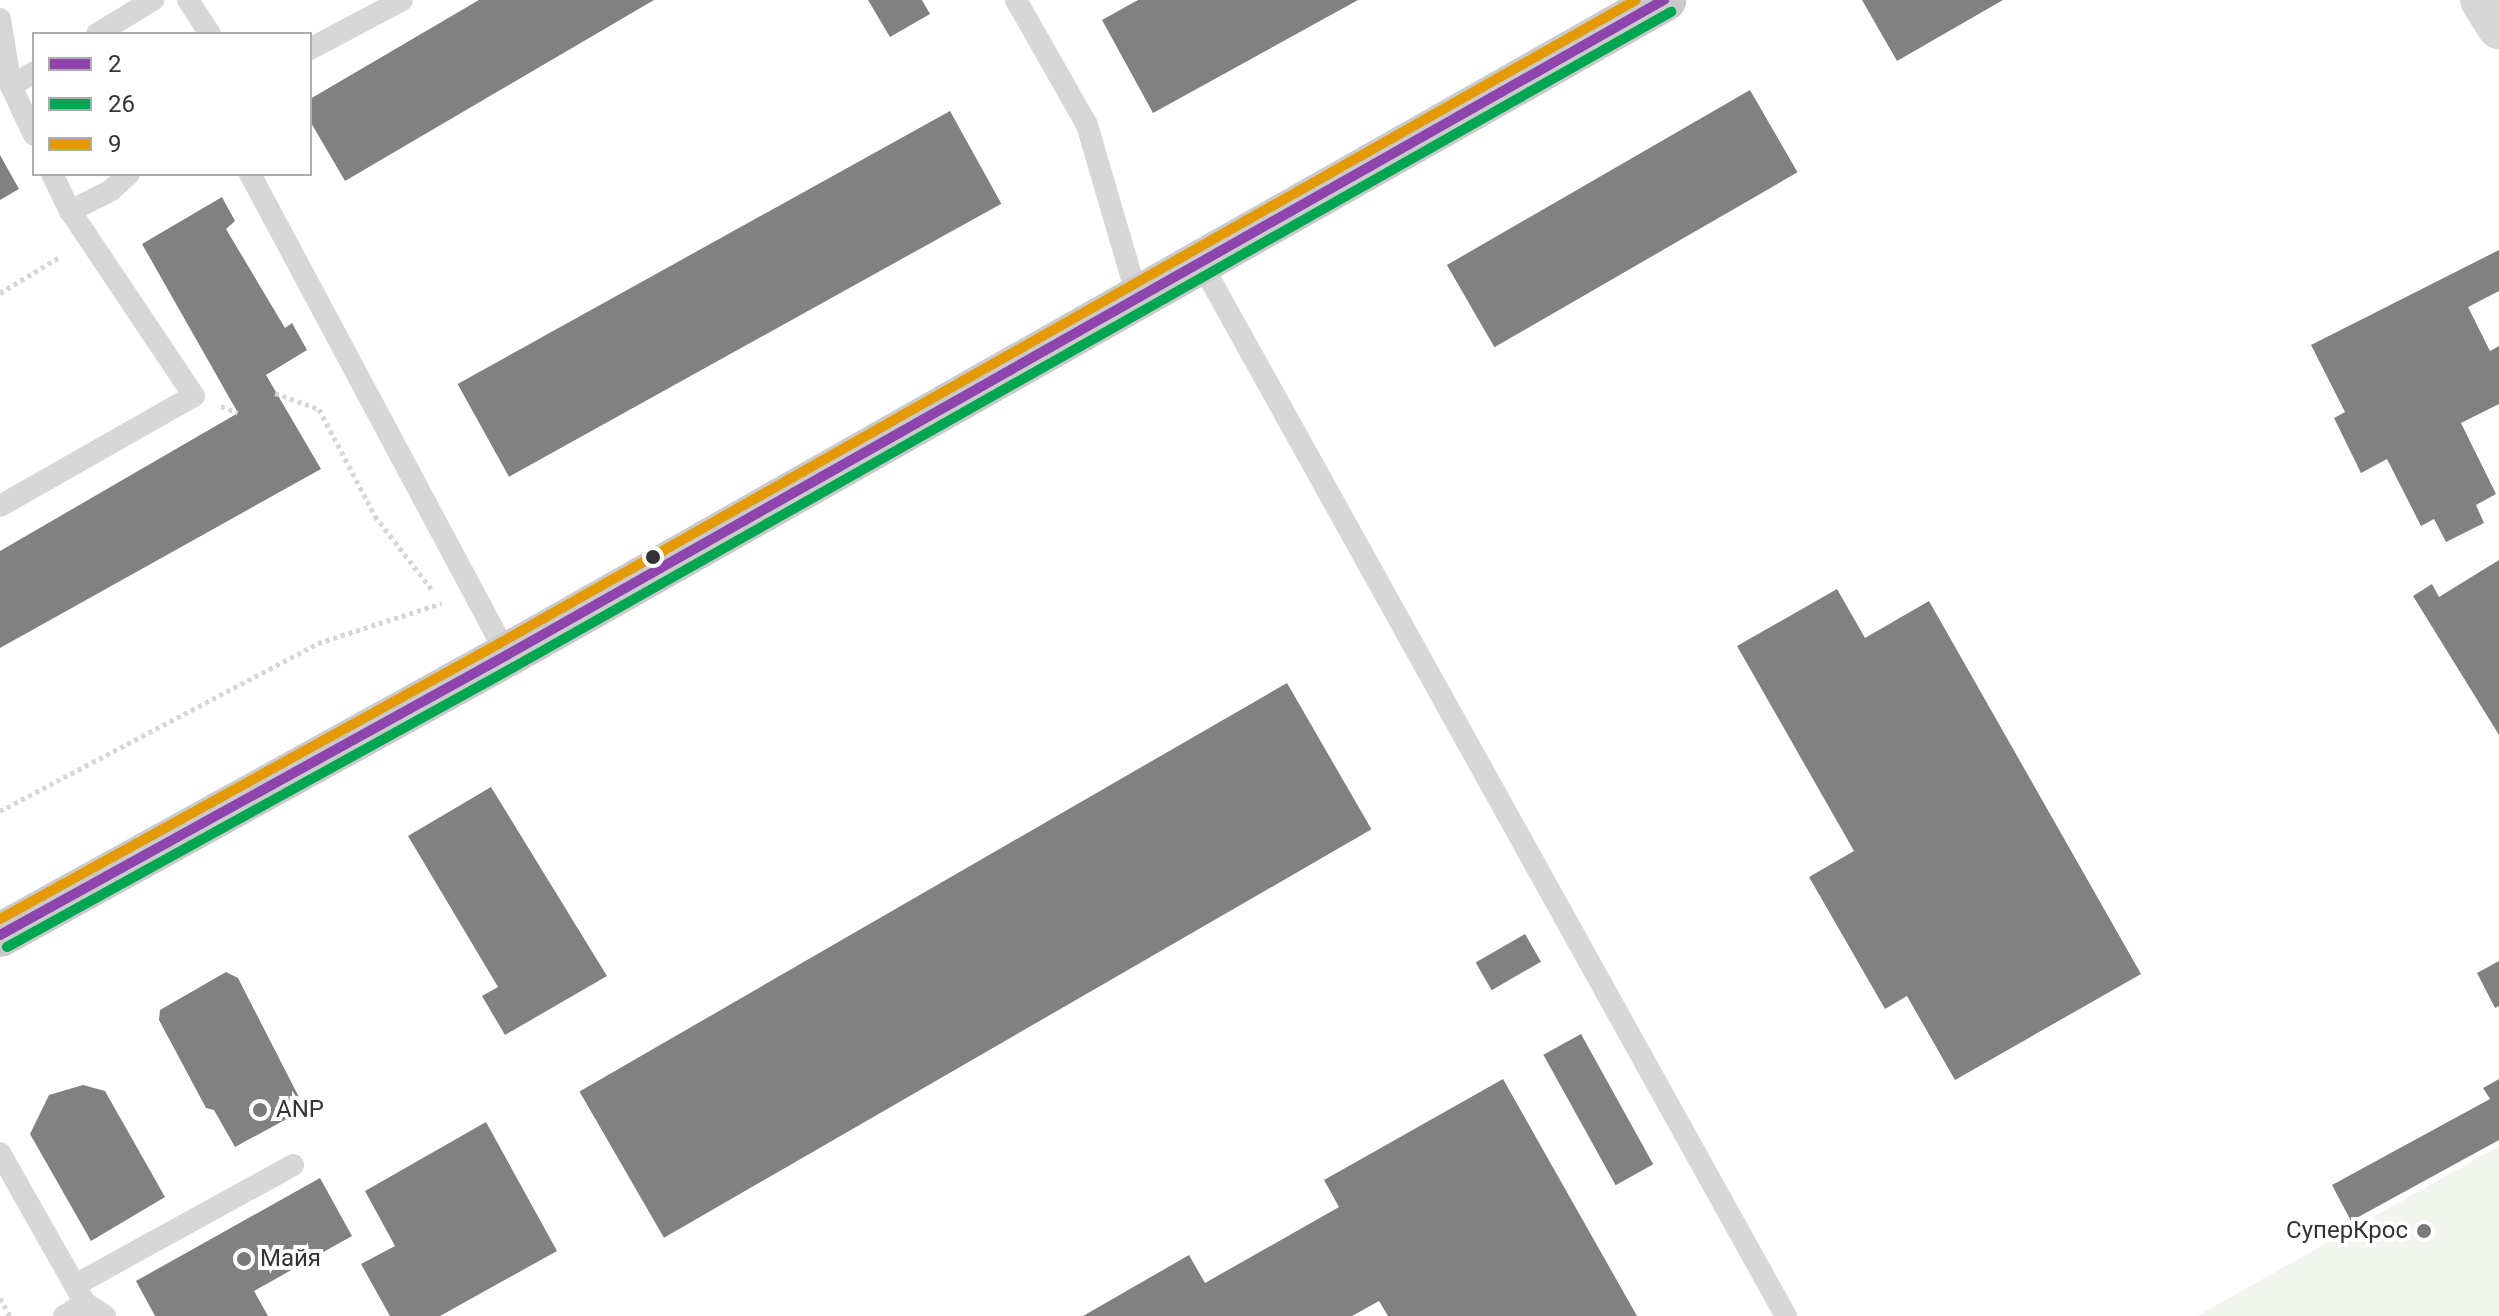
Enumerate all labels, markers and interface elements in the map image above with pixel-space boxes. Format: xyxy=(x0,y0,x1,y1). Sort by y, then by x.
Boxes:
legend xyxy=(32,32,312,176)
text: 2 xyxy=(108,50,122,78)
text: 26 xyxy=(108,90,135,118)
text: 9 xyxy=(108,130,122,158)
unlabelled marker xyxy=(645,549,661,565)
place label: ANP xyxy=(276,1096,324,1124)
marker: ANP xyxy=(251,1101,269,1119)
place label: СуперКрос xyxy=(2286,1217,2408,1245)
marker: СуперКрос xyxy=(2415,1222,2433,1240)
place label: Майя xyxy=(260,1245,321,1273)
marker: Майя xyxy=(235,1250,253,1268)

